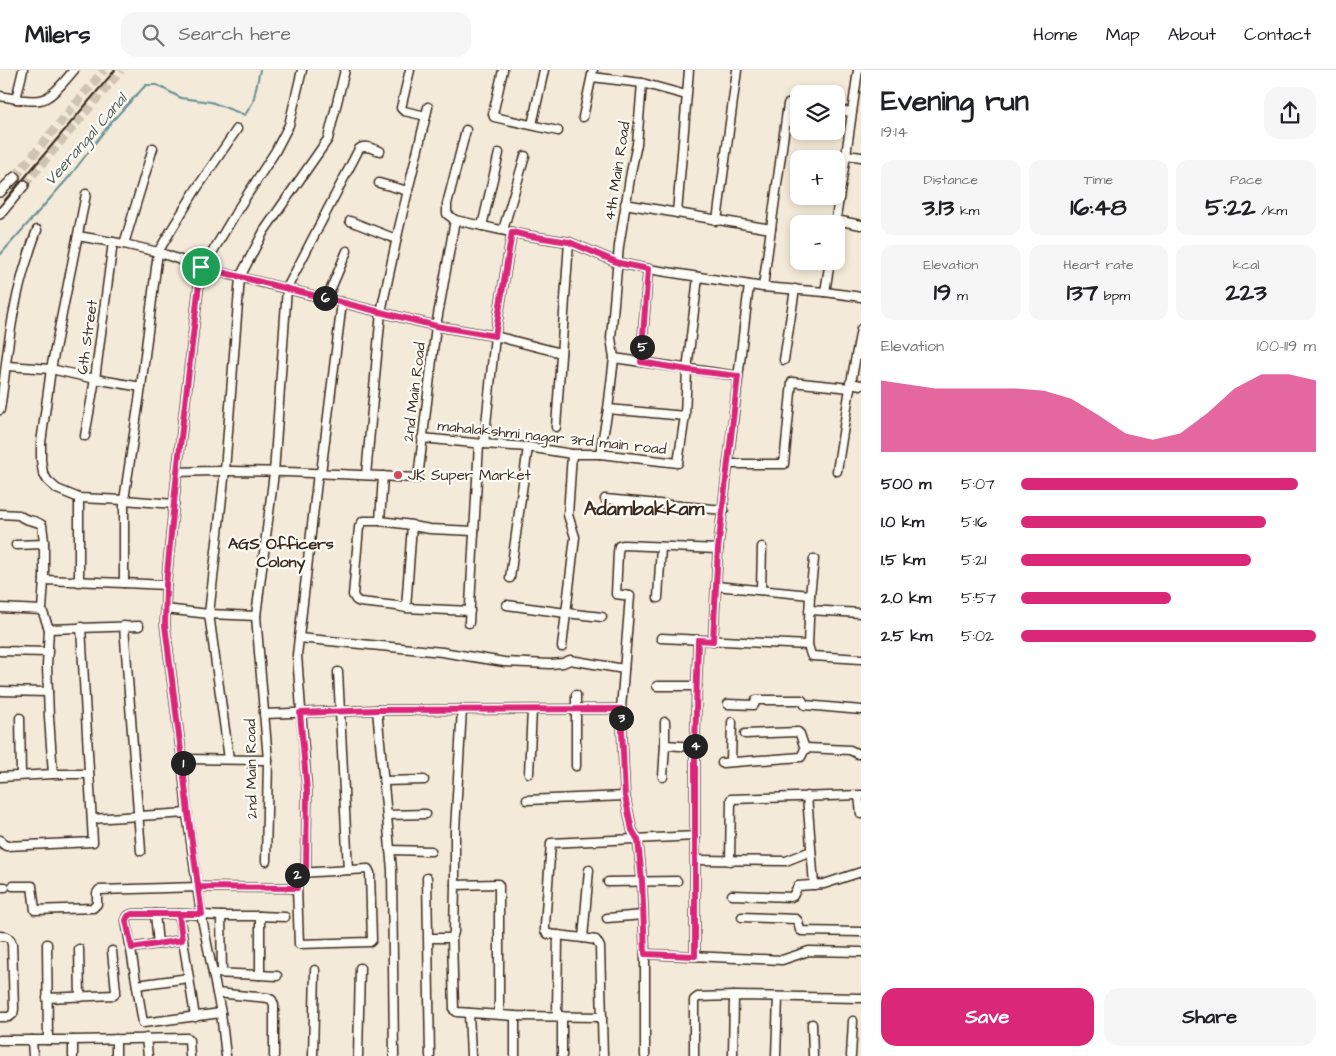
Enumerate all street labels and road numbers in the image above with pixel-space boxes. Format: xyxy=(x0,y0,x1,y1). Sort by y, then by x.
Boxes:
street label: 4th Main Road xyxy=(599,120,636,222)
street label: 6th Street xyxy=(72,298,103,376)
street label: 2nd Main Road xyxy=(398,341,431,443)
street label: mahalakshmi nagar 3rd main road xyxy=(436,415,668,461)
street label: 2nd Main Road xyxy=(240,718,263,819)

